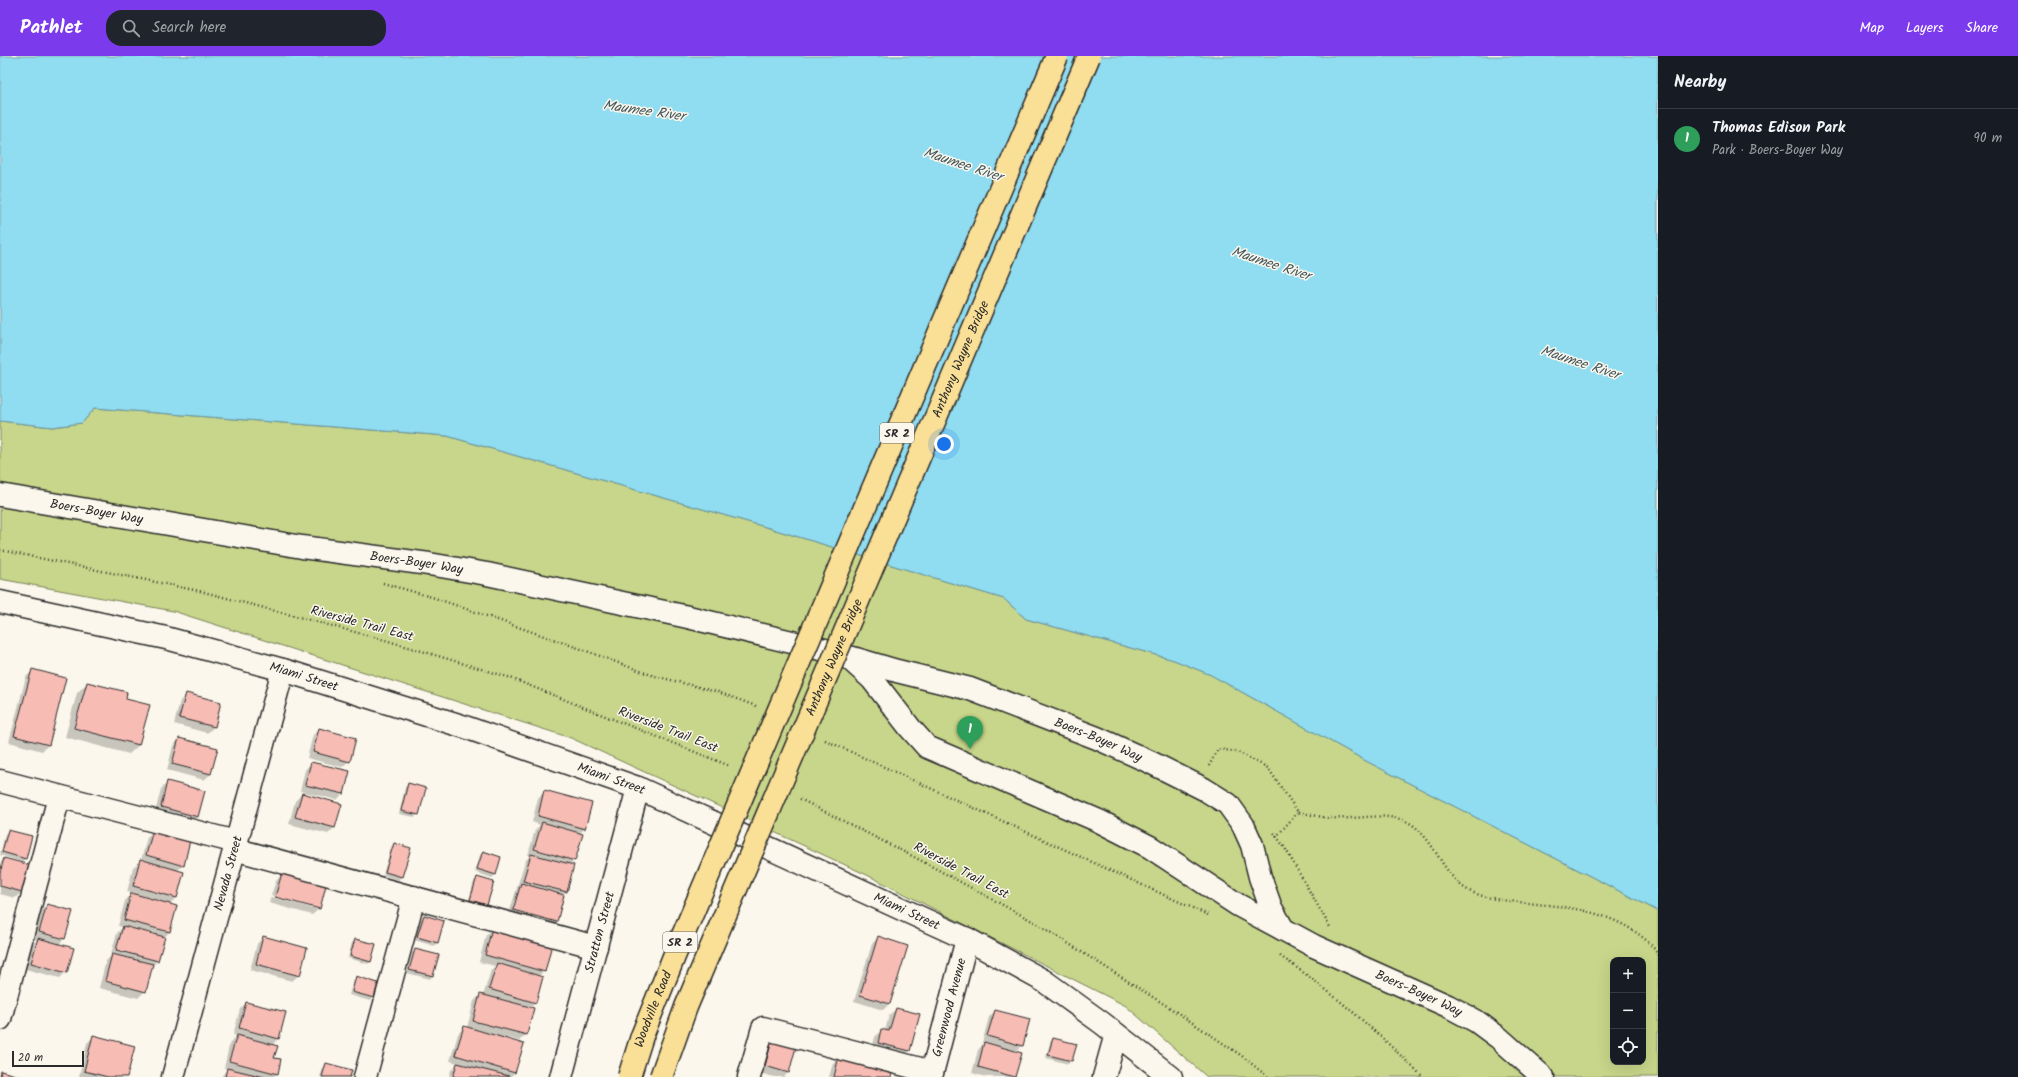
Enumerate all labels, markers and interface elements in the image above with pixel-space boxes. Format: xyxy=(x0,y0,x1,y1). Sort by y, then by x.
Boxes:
search box xyxy=(106,10,386,46)
text: Pathlet xyxy=(20,13,82,43)
text: Search here xyxy=(152,16,226,40)
icon: search xyxy=(120,17,142,39)
text: Map xyxy=(1860,17,1884,39)
text: Layers xyxy=(1906,17,1944,39)
text: Share xyxy=(1966,17,1998,39)
text: Nearby xyxy=(1674,69,1726,96)
water label: Maumee River xyxy=(602,94,689,128)
text: Thomas Edison Park xyxy=(1712,116,1845,140)
text: 1 xyxy=(1685,128,1689,149)
text: 90 m xyxy=(1974,128,2002,149)
text: Park · Boers-Boyer Way xyxy=(1712,140,1843,161)
water label: Maumee River xyxy=(921,142,1009,189)
water label: Maumee River xyxy=(1229,241,1317,288)
street label: Anthony Wayne Bridge xyxy=(926,297,995,421)
water label: Maumee River xyxy=(1538,340,1626,387)
road number: SR 2 xyxy=(880,423,914,443)
your location xyxy=(934,434,954,454)
street label: Boers-Boyer Way xyxy=(49,493,146,530)
street label: Boers-Boyer Way xyxy=(369,546,466,580)
street label: Anthony Wayne Bridge xyxy=(800,595,868,719)
street label: Riverside Trail East xyxy=(308,600,417,648)
street label: Miami Street xyxy=(267,656,342,697)
street label: Riverside Trail East xyxy=(615,701,722,759)
street label: Boers-Boyer Way xyxy=(1051,712,1147,768)
pin: 1 xyxy=(957,716,983,749)
street label: Miami Street xyxy=(574,757,650,801)
street label: Nevada Street xyxy=(208,832,249,913)
street label: Riverside Trail East xyxy=(909,837,1013,906)
street label: Miami Street xyxy=(870,887,944,936)
street label: Stratton Street xyxy=(579,888,621,975)
road number: SR 2 xyxy=(663,932,697,952)
street label: Greenwood Avenue xyxy=(926,955,972,1059)
map controls xyxy=(1610,957,1646,1065)
button: + xyxy=(1610,957,1646,993)
street label: Boers-Boyer Way xyxy=(1372,964,1467,1023)
street label: Woodville Road xyxy=(629,967,678,1050)
button: − xyxy=(1610,993,1646,1029)
button: locate xyxy=(1610,1029,1646,1065)
scale bar xyxy=(12,1049,84,1068)
text: 20 m xyxy=(18,1049,43,1067)

